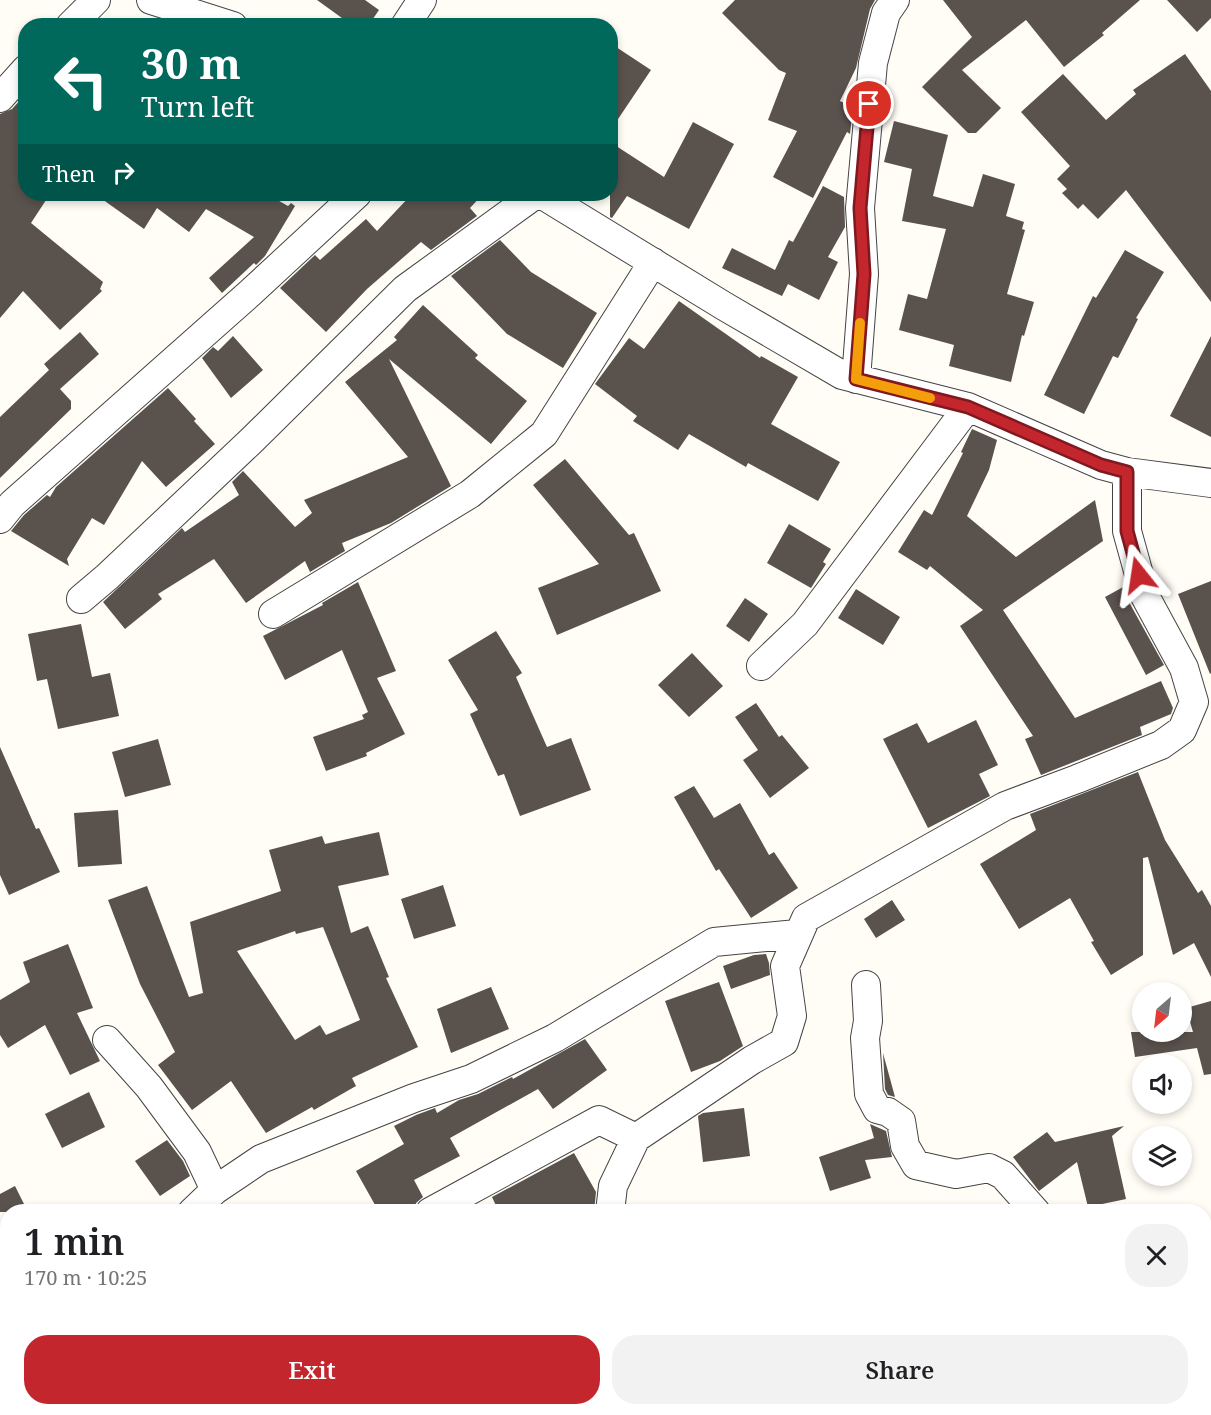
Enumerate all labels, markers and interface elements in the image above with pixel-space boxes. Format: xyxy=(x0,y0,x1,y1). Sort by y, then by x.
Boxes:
text: 30 m xyxy=(141,34,241,91)
icon: left xyxy=(42,42,120,120)
pin xyxy=(843,78,894,129)
icon: arrive xyxy=(852,87,885,120)
text: Turn left xyxy=(141,88,254,125)
icon: right xyxy=(107,156,140,189)
text: Then xyxy=(42,158,95,188)
position arrow xyxy=(1107,543,1171,607)
north arrow xyxy=(1132,982,1192,1042)
map controls xyxy=(1132,982,1192,1186)
button: sound xyxy=(1132,1054,1192,1114)
button: layers xyxy=(1132,1126,1192,1186)
text: 1 min xyxy=(24,1217,125,1266)
button: close xyxy=(1125,1224,1188,1287)
text: 170 m · 10:25 xyxy=(24,1264,147,1291)
button: Exit xyxy=(24,1335,600,1404)
button: Share xyxy=(612,1335,1188,1404)

